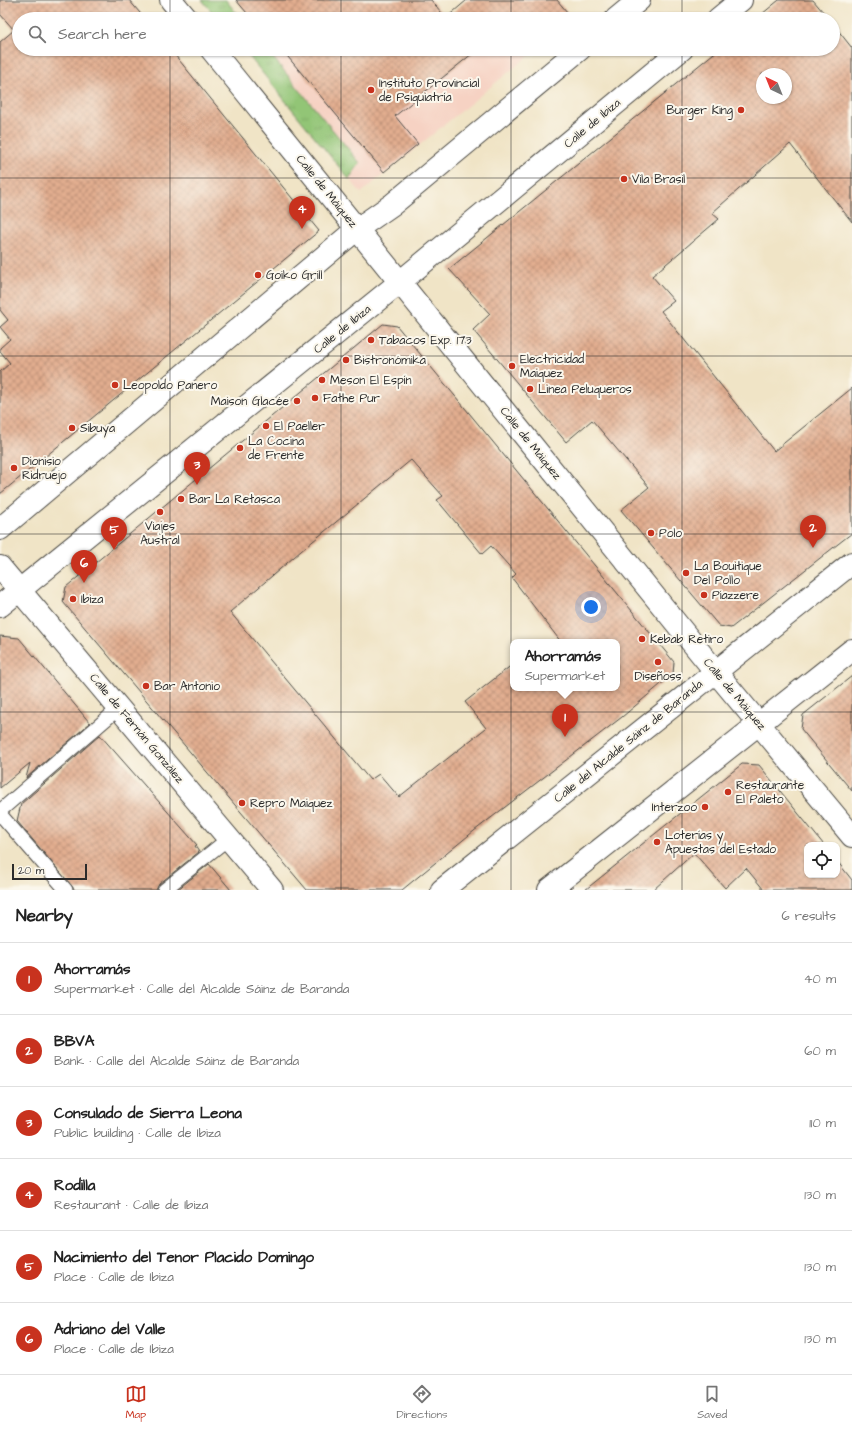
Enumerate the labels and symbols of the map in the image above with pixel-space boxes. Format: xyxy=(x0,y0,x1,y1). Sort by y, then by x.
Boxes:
north arrow xyxy=(756,68,792,104)
place label: Instituto Provincial de Psiquiatría xyxy=(379,75,479,106)
marker: Instituto Provincial de Psiquiatría xyxy=(366,85,376,95)
street label: Calle de Ibiza xyxy=(560,95,624,152)
place label: Burger King xyxy=(666,102,733,120)
marker: Burger King xyxy=(736,105,746,115)
street label: Calle de Máiquez xyxy=(292,151,361,232)
place label: Vila Brasil xyxy=(632,171,685,188)
marker: Vila Brasil xyxy=(619,174,629,184)
pin: 4 xyxy=(289,196,315,229)
place label: Goiko Grill xyxy=(266,267,322,284)
marker: Goiko Grill xyxy=(253,270,263,280)
street label: Calle de Ibiza xyxy=(310,301,375,358)
place label: Tabacos Exp. 173 xyxy=(379,332,472,349)
marker: Tabacos Exp. 173 xyxy=(366,335,376,345)
place label: Electricidad Maiquez xyxy=(520,351,584,382)
place label: Bistronómika xyxy=(354,352,426,369)
marker: Bistronómika xyxy=(341,355,351,365)
marker: Electricidad Maiquez xyxy=(507,361,517,371)
place label: Meson El Espín xyxy=(330,372,411,389)
marker: Meson El Espín xyxy=(317,375,327,385)
place label: Leopoldo Panero xyxy=(123,377,217,394)
marker: Leopoldo Panero xyxy=(110,380,120,390)
place label: Linea Peluqueros xyxy=(538,381,632,398)
marker: Linea Peluqueros xyxy=(525,384,535,394)
place label: Fathe Pur xyxy=(323,390,380,407)
place label: Maison Glacée xyxy=(211,393,290,410)
marker: Fathe Pur xyxy=(310,393,320,403)
marker: Maison Glacée xyxy=(292,396,302,406)
street label: Calle de Máiquez xyxy=(496,403,565,484)
place label: El Paeller xyxy=(274,418,325,435)
place label: Sibuya xyxy=(80,420,115,438)
marker: El Paeller xyxy=(261,421,271,431)
marker: Sibuya xyxy=(67,423,77,433)
place label: La Cocina de Frente xyxy=(248,433,305,464)
marker: La Cocina de Frente xyxy=(235,443,245,453)
pin: 3 xyxy=(184,452,210,485)
place label: Dionisio Ridruejo xyxy=(22,453,67,484)
marker: Dionisio Ridruejo xyxy=(9,463,19,473)
place label: Bar La Retasca xyxy=(189,491,280,508)
marker: Bar La Retasca xyxy=(176,494,186,504)
marker: Viajes Austral xyxy=(155,507,165,517)
pin: 2 xyxy=(800,515,826,548)
pin: 5 xyxy=(101,517,127,550)
place label: Viajes Austral xyxy=(140,518,180,549)
place label: Polo xyxy=(659,525,682,542)
marker: Polo xyxy=(646,528,656,538)
pin: 6 xyxy=(71,550,97,583)
place label: La Bouitique Del Pollo xyxy=(694,558,762,589)
marker: La Bouitique Del Pollo xyxy=(681,568,691,578)
place label: Piazzere xyxy=(712,587,760,604)
marker: Piazzere xyxy=(699,590,709,600)
place label: Ibiza xyxy=(81,591,103,608)
marker: Ibiza xyxy=(68,594,78,604)
your location xyxy=(581,597,601,617)
place label: Kebab Retiro xyxy=(650,631,723,648)
marker: Kebab Retiro xyxy=(637,634,647,644)
street label: Calle de Máiquez xyxy=(699,655,770,734)
marker: Diseñoss xyxy=(653,657,663,667)
place label: Diseñoss xyxy=(635,668,681,685)
street label: Calle de Fernán González xyxy=(85,670,188,787)
street label: Calle del Alcalde Sáinz de Baranda xyxy=(550,676,706,807)
place label: Bar Antonio xyxy=(154,678,220,695)
marker: Bar Antonio xyxy=(141,681,151,691)
pin: 1 xyxy=(552,704,578,737)
place label: Restaurante El Paleto xyxy=(736,777,805,808)
marker: Restaurante El Paleto xyxy=(723,787,733,797)
place label: Repro Maiquez xyxy=(250,795,333,812)
marker: Repro Maiquez xyxy=(237,798,247,808)
place label: Interzoo xyxy=(652,799,697,816)
marker: Interzoo xyxy=(700,802,710,812)
place label: Loterías y Apuestas del Estado xyxy=(665,827,776,858)
marker: Loterías y Apuestas del Estado xyxy=(652,837,662,847)
scale bar xyxy=(12,862,87,881)

